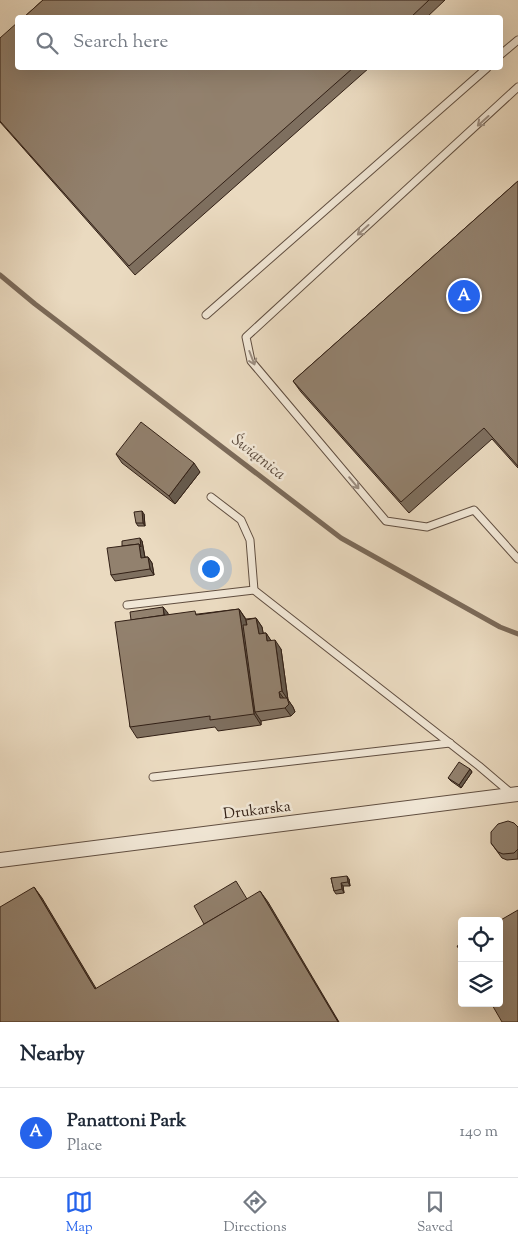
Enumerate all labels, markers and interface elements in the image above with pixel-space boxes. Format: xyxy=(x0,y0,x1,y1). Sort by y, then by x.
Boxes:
search box xyxy=(15,15,503,70)
icon: search xyxy=(33,29,61,57)
text: Search here xyxy=(73,29,168,56)
one-way arrow xyxy=(476,115,489,127)
one-way arrow xyxy=(356,224,369,236)
pin: A xyxy=(448,277,480,315)
one-way arrow xyxy=(248,350,257,365)
water label: Świątnica xyxy=(226,430,290,486)
one-way arrow xyxy=(348,476,359,489)
your location xyxy=(198,556,224,582)
street label: Drukarska xyxy=(222,796,292,826)
map controls xyxy=(458,917,503,1007)
button: locate xyxy=(458,917,503,962)
button: layers xyxy=(458,962,503,1007)
text: Nearby xyxy=(20,1040,85,1070)
text: Panattoni Park xyxy=(67,1108,186,1135)
text: A xyxy=(30,1121,43,1144)
text: 140 m xyxy=(460,1121,498,1144)
text: Place xyxy=(67,1135,102,1158)
tab: Map xyxy=(65,1188,93,1238)
tab: Directions xyxy=(223,1188,287,1238)
tab: Saved xyxy=(417,1188,453,1238)

